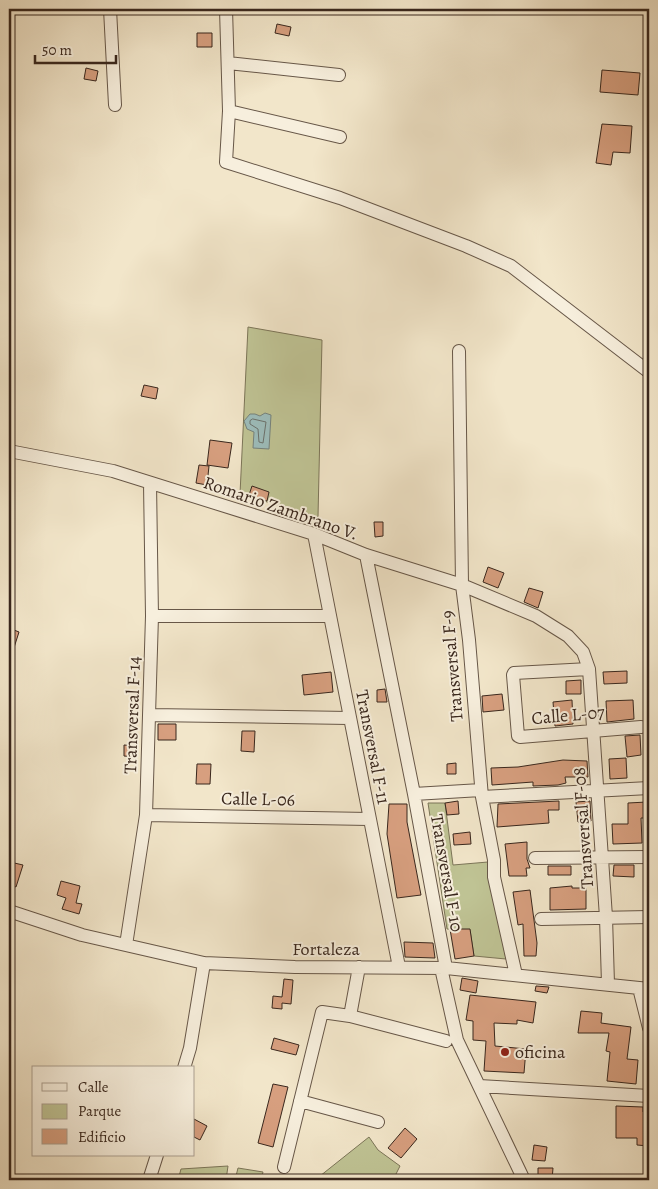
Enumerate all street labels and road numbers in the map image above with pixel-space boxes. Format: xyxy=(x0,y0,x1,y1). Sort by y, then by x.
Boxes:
street label: Romario Zambrano V. xyxy=(200,470,362,546)
street label: Transversal F-9 xyxy=(435,609,469,723)
street label: Transversal F-14 xyxy=(118,656,146,774)
street label: Transversal F-11 xyxy=(350,688,396,806)
street label: Calle L-07 xyxy=(530,700,606,730)
street label: Transversal F-08 xyxy=(567,766,599,890)
street label: Calle L-06 xyxy=(221,786,295,812)
street label: Transversal F-10 xyxy=(425,812,469,934)
street label: Fortaleza xyxy=(292,937,360,961)

